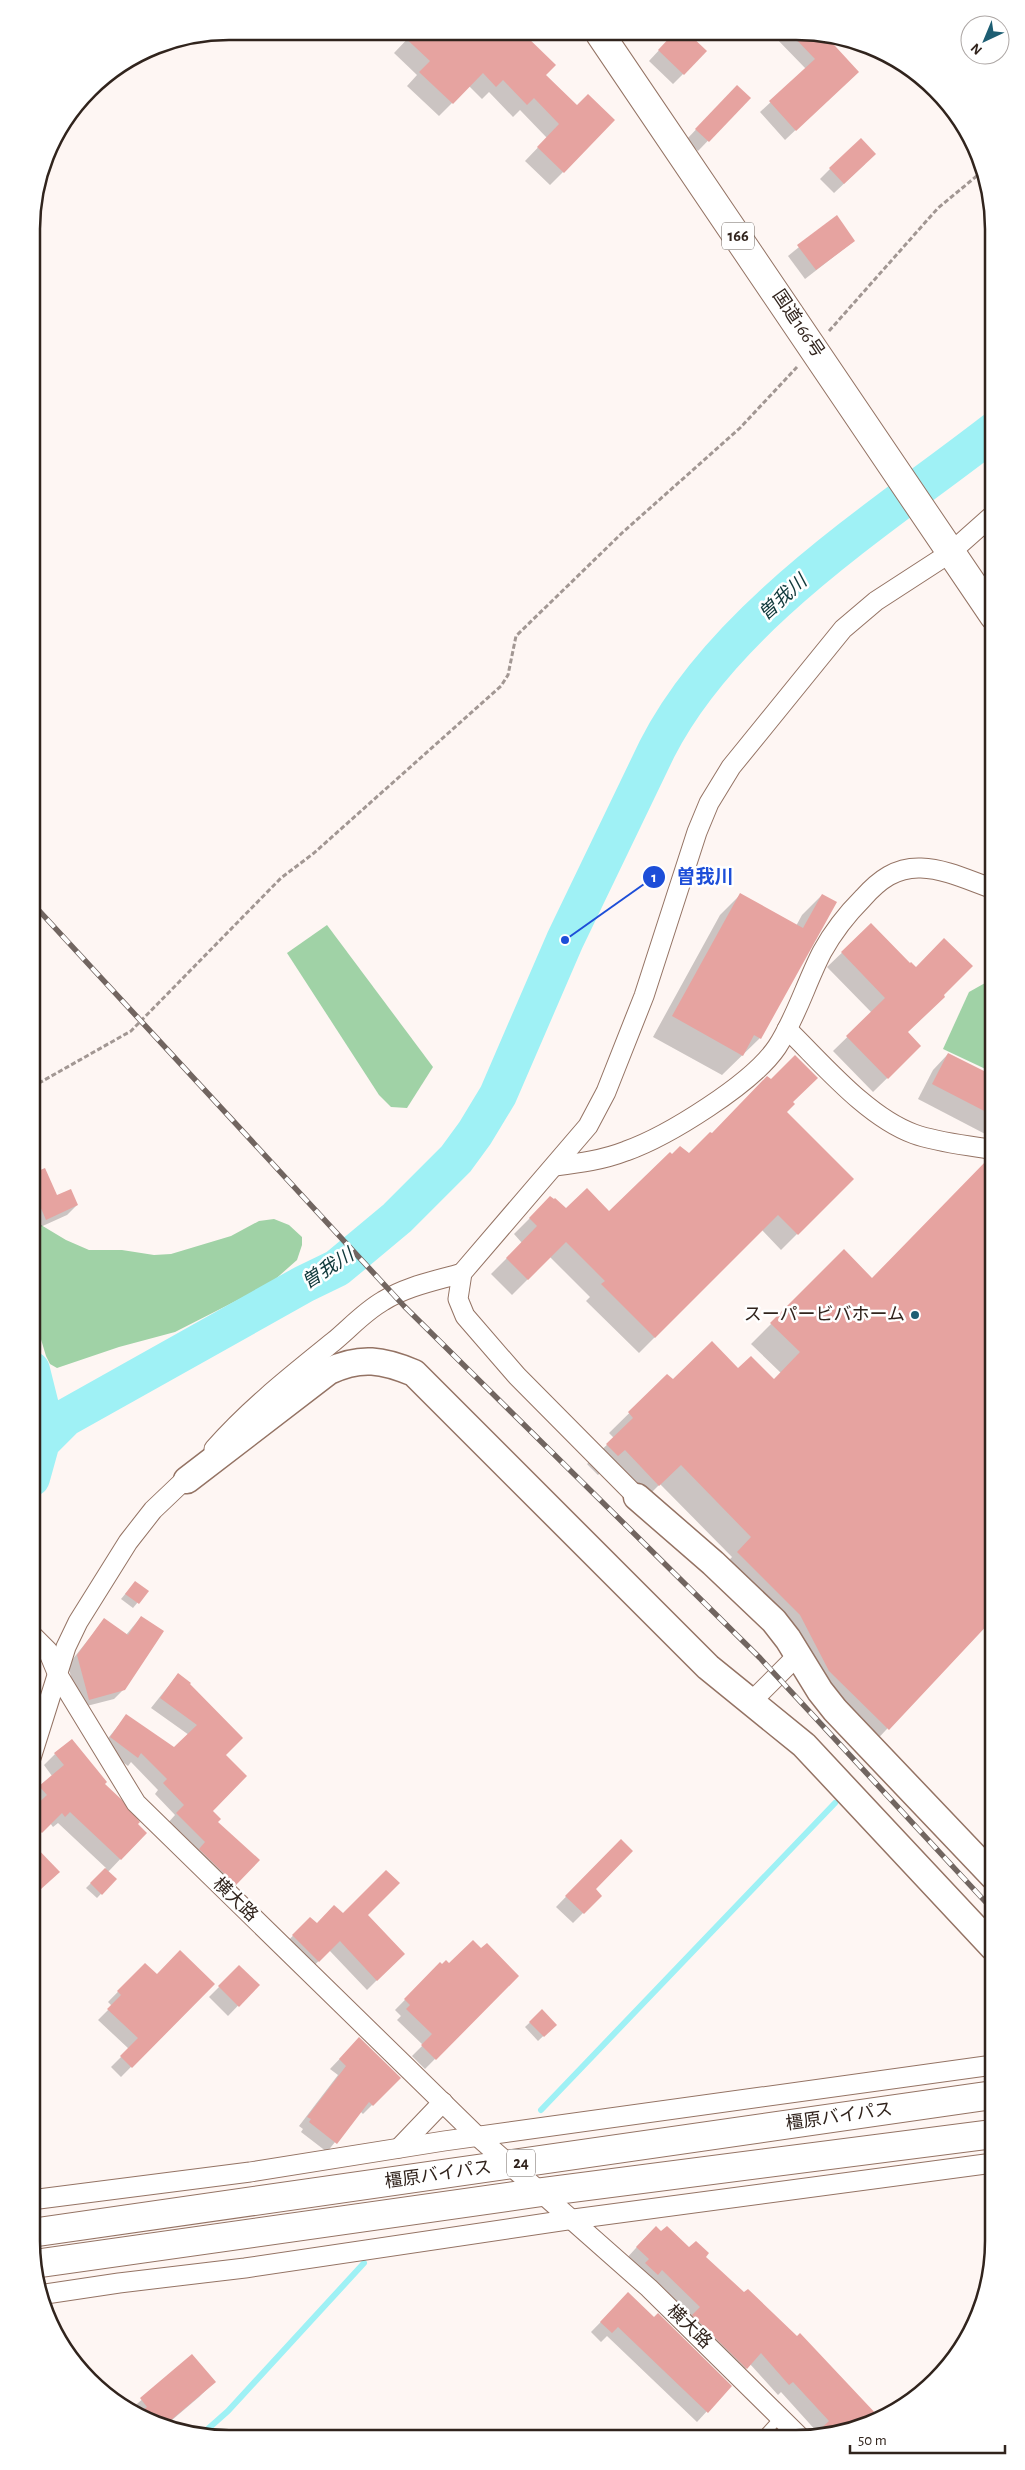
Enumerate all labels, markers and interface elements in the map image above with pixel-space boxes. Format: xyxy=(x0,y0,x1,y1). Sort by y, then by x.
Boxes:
north arrow xyxy=(960,15,1010,65)
text: N xyxy=(968,40,985,57)
road number: 166 xyxy=(722,222,754,250)
street label: 国道166号 xyxy=(769,286,829,361)
water label: 曽我川 xyxy=(754,569,812,624)
callout: 曽我川 xyxy=(641,860,743,894)
text: 曽我川 xyxy=(676,866,734,887)
text: 1 xyxy=(651,870,657,885)
water label: 曽我川 xyxy=(298,1243,359,1292)
place label: スーパービバホーム xyxy=(744,1305,905,1324)
marker: スーパービバホーム xyxy=(909,1309,921,1321)
street label: 横大路 xyxy=(209,1874,261,1925)
street label: 橿原バイパス xyxy=(784,2100,894,2133)
road number: 24 xyxy=(507,2150,535,2176)
street label: 橿原バイパス xyxy=(383,2158,493,2191)
street label: 横大路 xyxy=(663,2301,715,2352)
scale bar xyxy=(850,2422,1005,2454)
text: 50 m xyxy=(858,2433,887,2448)

